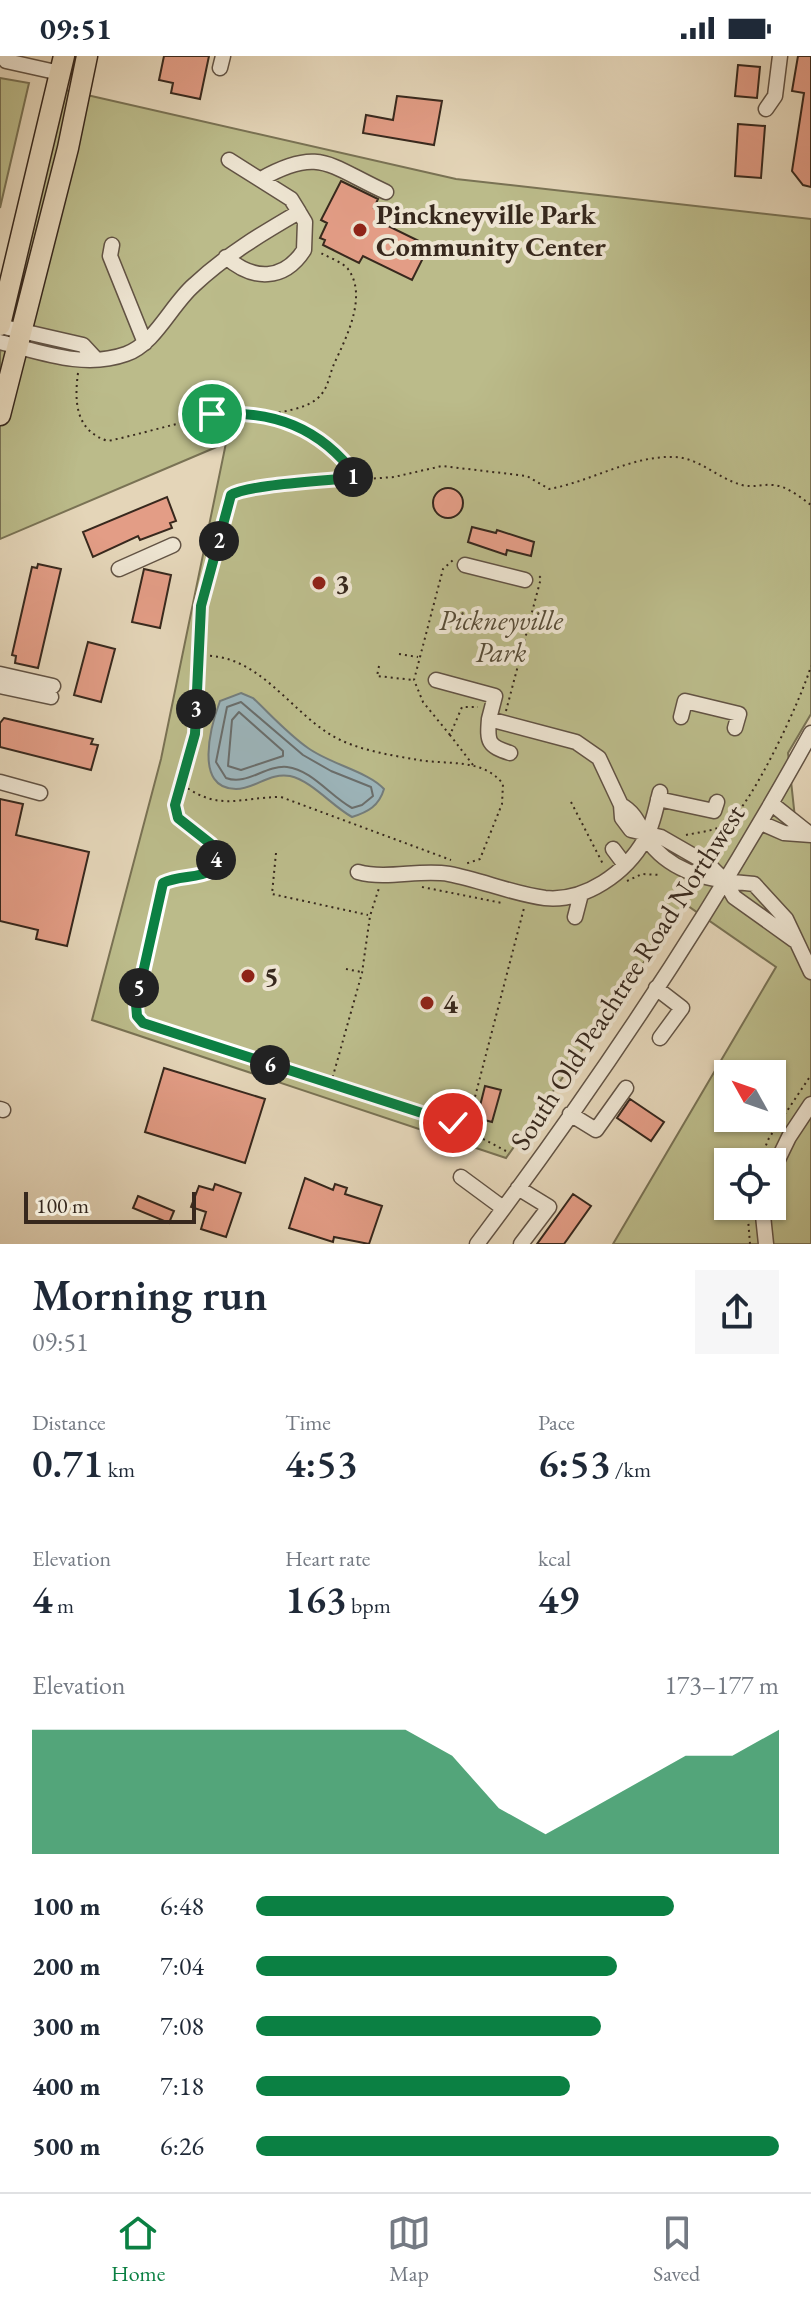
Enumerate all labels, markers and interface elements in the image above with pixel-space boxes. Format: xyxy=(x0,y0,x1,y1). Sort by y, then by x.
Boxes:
text: 09:51 xyxy=(40,9,112,48)
place label: Pinckneyville Park Community Center xyxy=(376,196,606,264)
marker: Pinckneyville Park Community Center xyxy=(351,221,369,239)
pin xyxy=(178,380,246,448)
icon: arrive xyxy=(190,392,234,436)
pin: 1 xyxy=(333,457,373,497)
text: 1 xyxy=(347,462,359,491)
pin: 2 xyxy=(199,521,239,561)
text: 2 xyxy=(213,526,225,555)
place label: 3 xyxy=(335,565,350,601)
marker: 3 xyxy=(310,574,328,592)
park label: Pickneyville Park xyxy=(439,602,564,670)
pin: 3 xyxy=(176,689,216,729)
text: 3 xyxy=(190,694,202,723)
street label: South Old Peachtree Road Northwest xyxy=(502,797,752,1157)
pin: 4 xyxy=(196,840,236,880)
text: 4 xyxy=(210,845,222,874)
place label: 5 xyxy=(264,958,279,994)
marker: 5 xyxy=(239,967,257,985)
pin: 5 xyxy=(119,968,159,1008)
text: 5 xyxy=(133,973,145,1002)
place label: 4 xyxy=(443,985,459,1021)
marker: 4 xyxy=(418,994,436,1012)
pin: 6 xyxy=(250,1045,290,1085)
text: 6 xyxy=(264,1050,276,1079)
north arrow xyxy=(714,1060,786,1132)
map controls xyxy=(714,1060,786,1220)
pin xyxy=(419,1089,487,1157)
icon: check xyxy=(431,1101,475,1145)
button: locate xyxy=(714,1148,786,1220)
scale bar xyxy=(24,1188,196,1224)
text: 100 m xyxy=(36,1191,89,1220)
text: Morning run xyxy=(32,1266,268,1323)
button: share xyxy=(695,1270,779,1354)
text: 09:51 xyxy=(32,1325,88,1359)
text: Distance xyxy=(32,1408,105,1437)
text: Time xyxy=(285,1408,331,1437)
text: Pace xyxy=(538,1408,575,1437)
text: 0.71 xyxy=(32,1437,103,1489)
text: 4:53 xyxy=(285,1437,357,1489)
text: 6:53 xyxy=(538,1437,610,1489)
text: km xyxy=(103,1455,135,1484)
text: /km xyxy=(610,1455,651,1484)
text: Elevation xyxy=(32,1544,111,1573)
text: Heart rate xyxy=(285,1544,370,1573)
text: kcal xyxy=(538,1544,571,1573)
text: 4 xyxy=(32,1573,53,1625)
text: 163 xyxy=(285,1573,347,1625)
text: 49 xyxy=(538,1573,579,1625)
text: m xyxy=(53,1591,74,1620)
text: bpm xyxy=(347,1591,391,1620)
text: Elevation xyxy=(32,1668,126,1702)
text: 173–177 m xyxy=(664,1668,779,1702)
text: 100 m xyxy=(32,1889,100,1923)
text: 6:48 xyxy=(160,1889,204,1923)
text: 200 m xyxy=(32,1949,100,1983)
text: 7:04 xyxy=(160,1949,204,1983)
text: 300 m xyxy=(32,2009,100,2043)
text: 7:08 xyxy=(160,2009,204,2043)
text: 400 m xyxy=(32,2069,100,2103)
text: 7:18 xyxy=(160,2069,204,2103)
text: 500 m xyxy=(32,2129,100,2163)
text: 6:26 xyxy=(160,2129,204,2163)
tab: Home xyxy=(111,2211,165,2288)
tab: Map xyxy=(387,2211,431,2288)
tab: Saved xyxy=(653,2211,700,2288)

